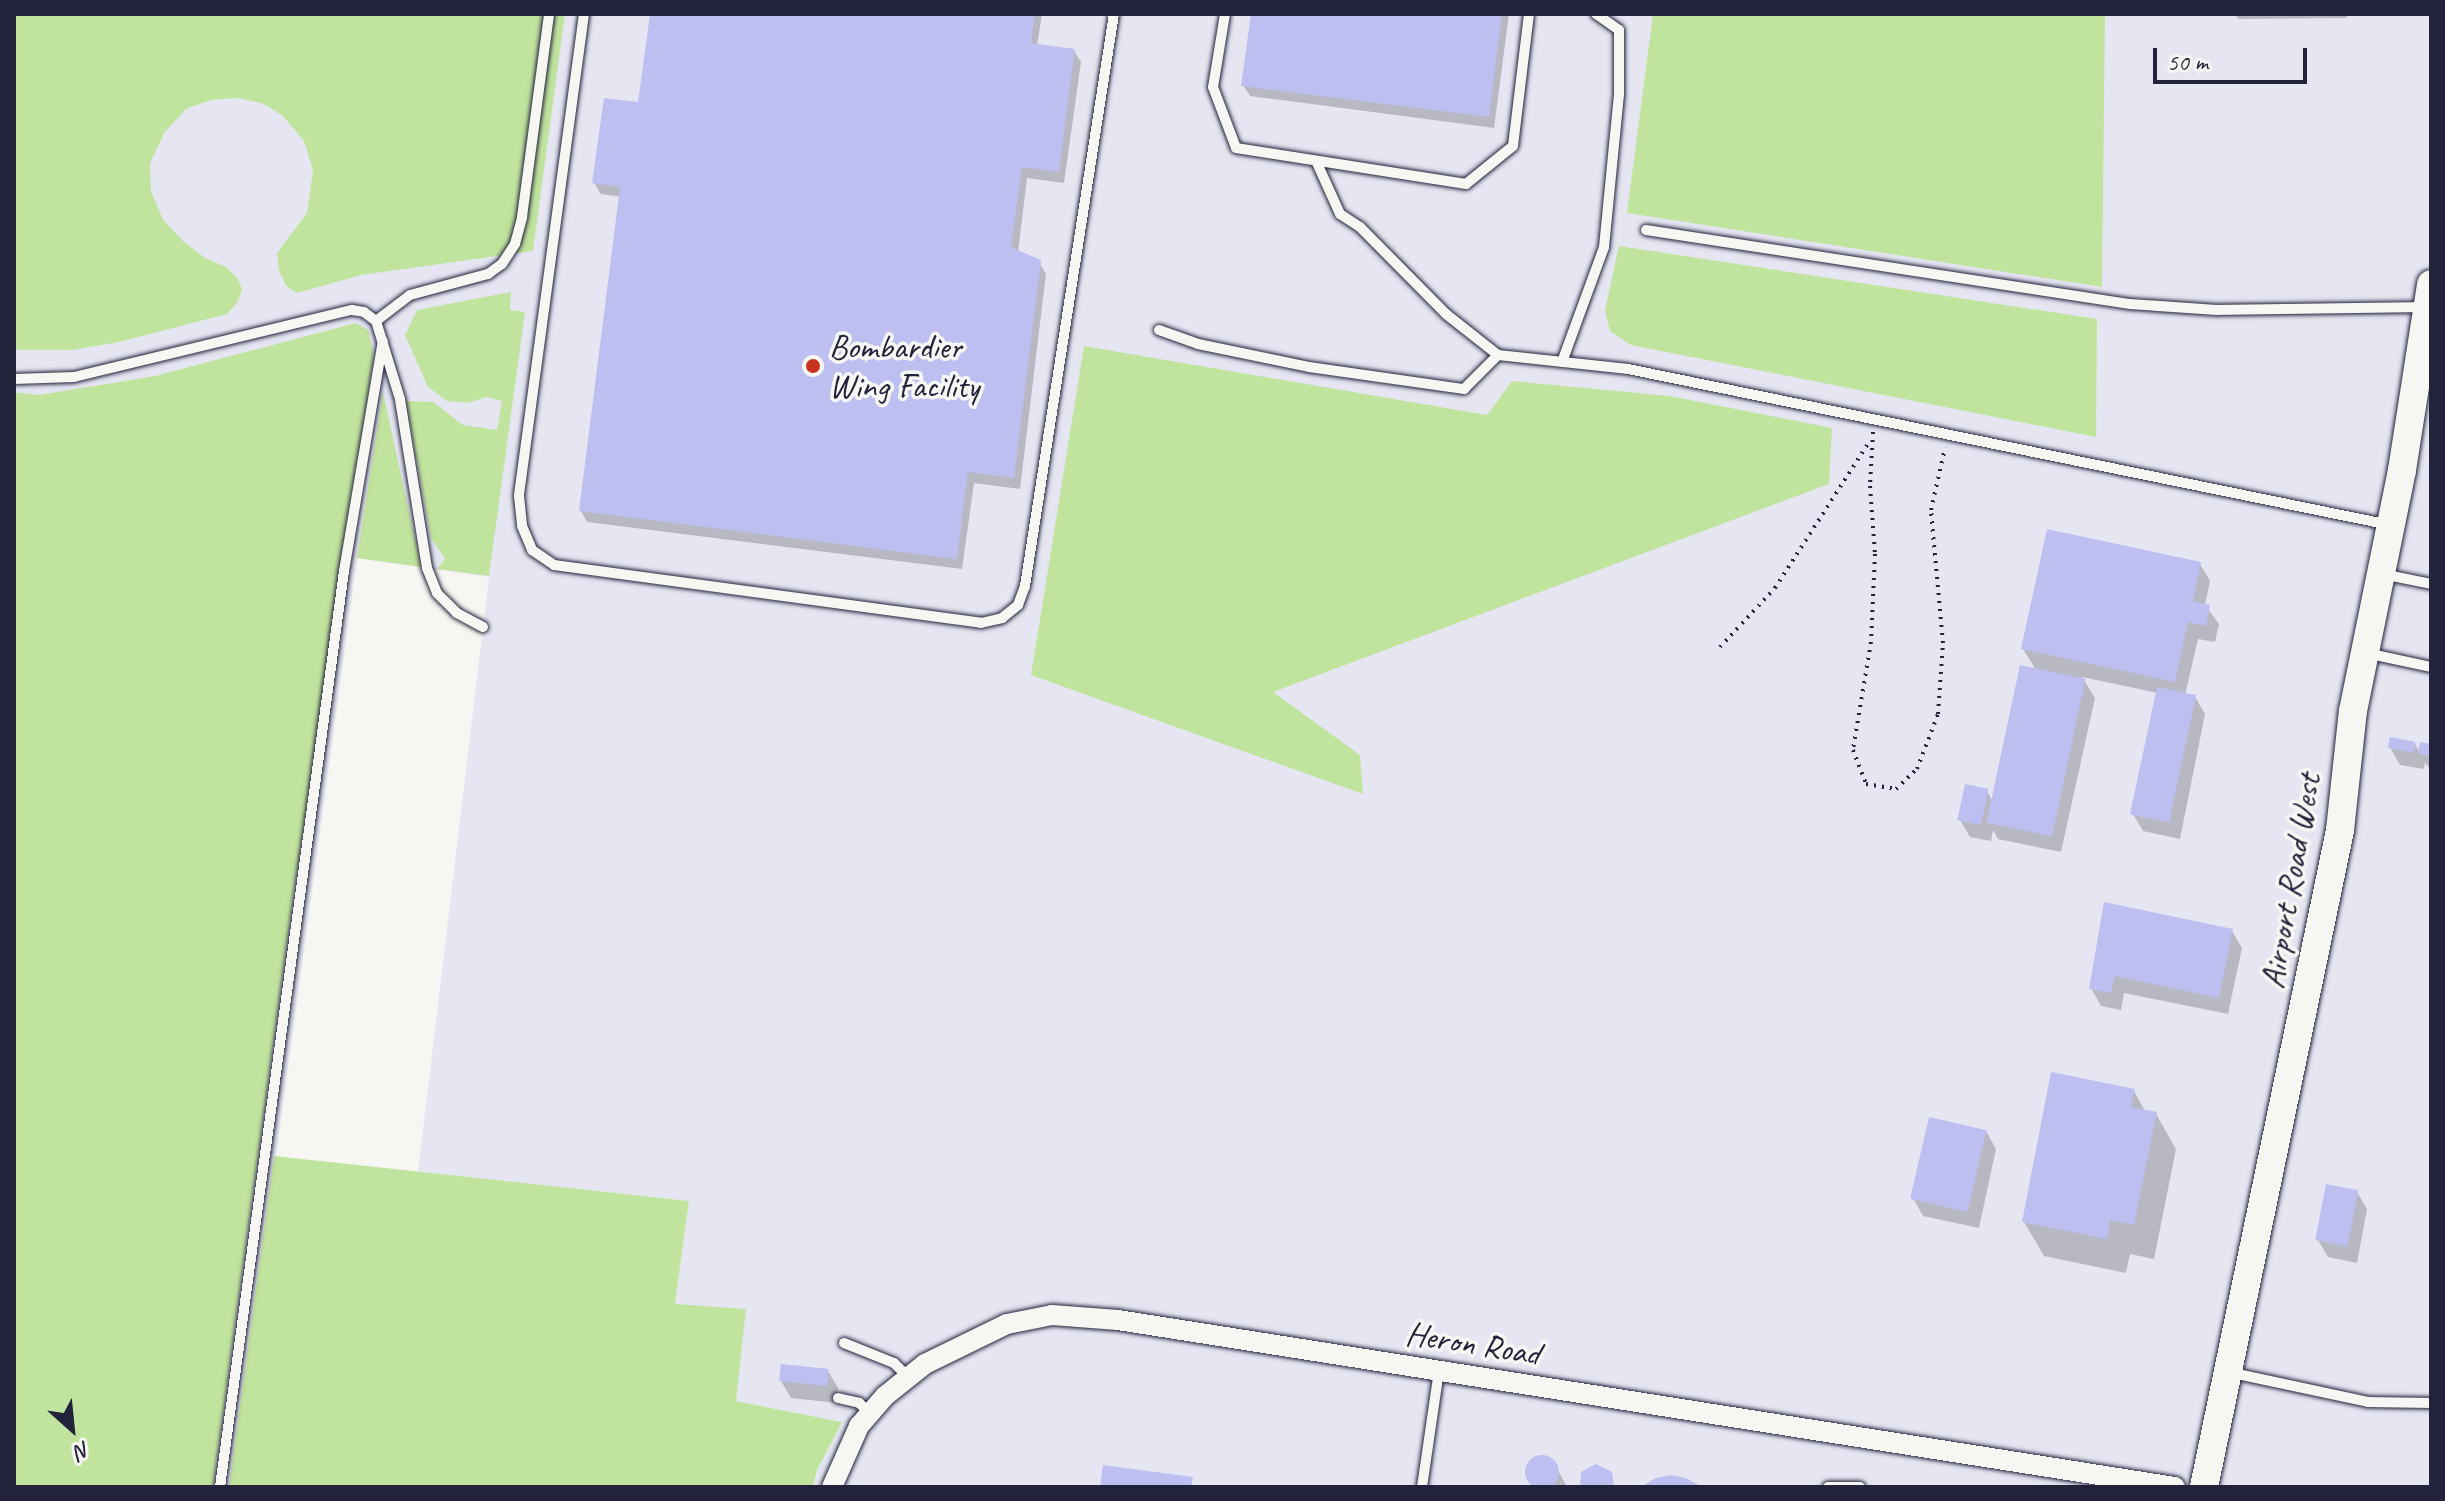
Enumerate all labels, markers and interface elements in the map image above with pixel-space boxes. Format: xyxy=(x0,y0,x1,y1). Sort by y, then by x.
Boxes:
scale bar xyxy=(2157,32,2311,82)
text: 50 m xyxy=(2167,47,2208,77)
place label: Bombardier Wing Facility xyxy=(829,326,979,406)
marker: Bombardier Wing Facility xyxy=(804,357,822,375)
street label: Airport Road West xyxy=(2251,771,2329,991)
street label: Heron Road xyxy=(1403,1312,1543,1374)
north arrow xyxy=(32,1389,112,1469)
text: N xyxy=(70,1435,95,1466)

